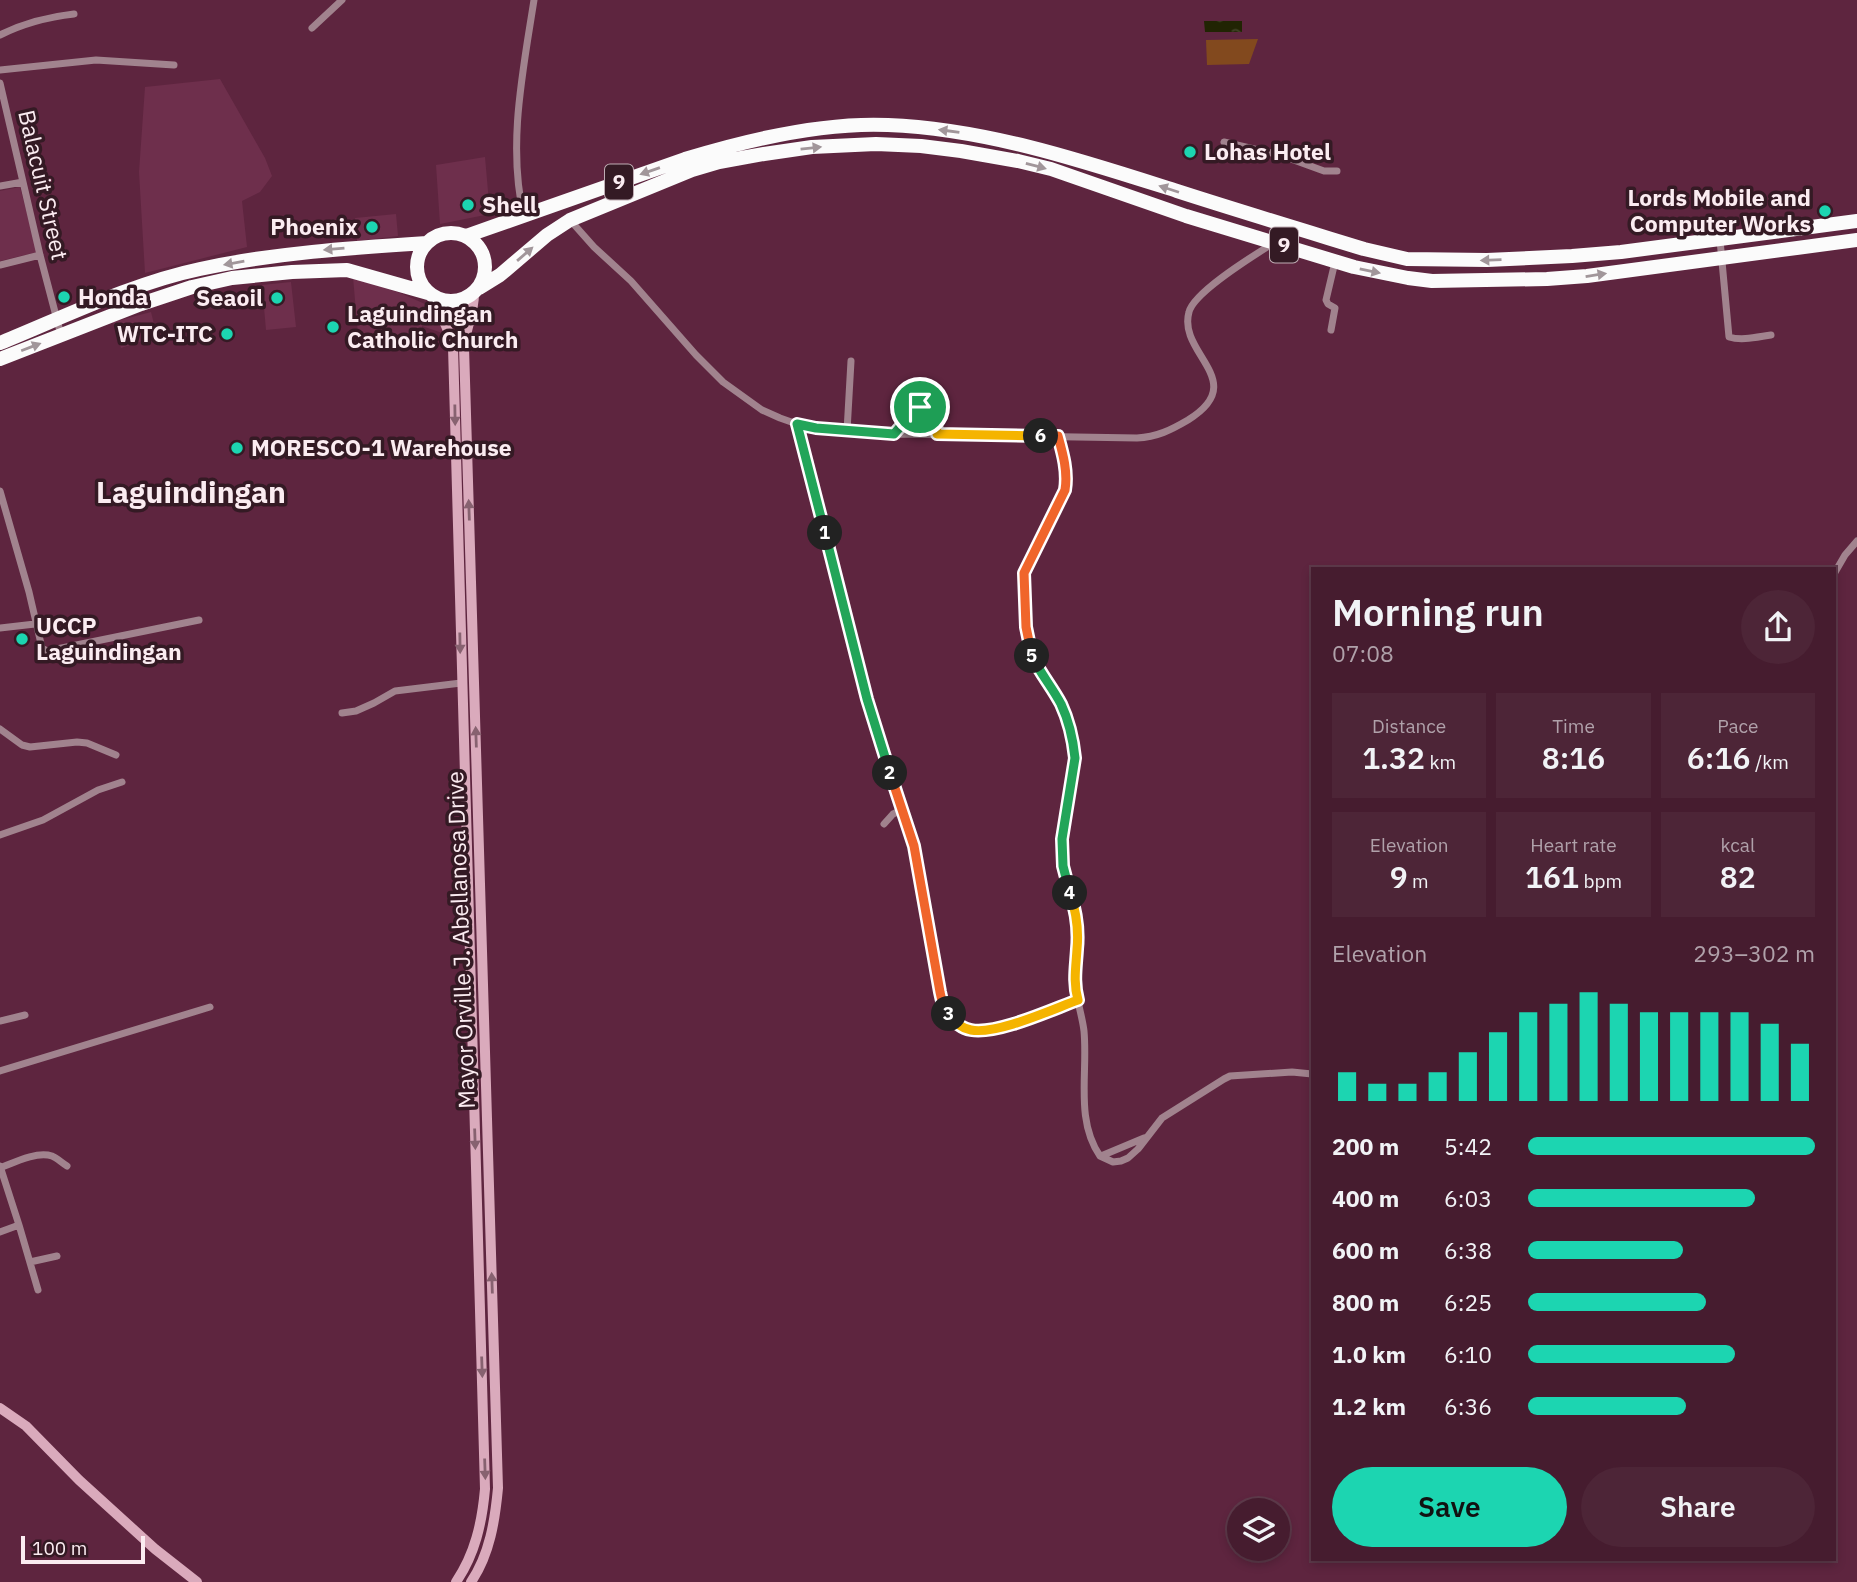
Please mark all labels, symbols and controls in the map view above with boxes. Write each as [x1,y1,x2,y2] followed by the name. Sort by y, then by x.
[12,107,76,263] street label: Balacuit Street
[938,126,960,137] one-way arrow
[1204,136,1331,166] place label: Lohas Hotel
[800,142,822,153] one-way arrow
[1182,144,1198,160] marker: Lohas Hotel
[1026,161,1048,172] one-way arrow
[605,164,633,200] road number: 9
[639,166,660,177] one-way arrow
[1627,182,1811,238] place label: Lords Mobile and Computer Works
[1158,183,1179,193] one-way arrow
[482,189,537,219] place label: Shell
[460,197,476,213] marker: Shell
[1817,203,1833,219] marker: Lords Mobile and Computer Works
[270,211,358,241] place label: Phoenix
[364,219,380,235] marker: Phoenix
[1270,228,1298,262] road number: 9
[323,244,345,255] one-way arrow
[516,247,533,262] one-way arrow
[1479,254,1501,265] one-way arrow
[223,258,245,269] one-way arrow
[1359,265,1381,276] one-way arrow
[1585,269,1607,280] one-way arrow
[78,281,148,311] place label: Honda
[196,282,263,312] place label: Seaoil
[56,289,72,305] marker: Honda
[269,290,285,306] marker: Seaoil
[347,298,518,354] place label: Laguindingan Catholic Church
[117,318,213,348] place label: WTC-ITC
[325,319,341,335] marker: Laguindingan Catholic Church
[219,326,235,342] marker: WTC-ITC
[20,341,41,352] one-way arrow
[890,377,950,437] pin
[901,388,939,426] icon: arrive
[449,404,460,426] one-way arrow
[1024,418,1058,453] pin: 6
[1035,423,1046,447] text: 6
[251,432,512,462] place label: MORESCO-1 Warehouse
[229,440,245,456] marker: MORESCO-1 Warehouse
[96,472,286,511] district label: Laguindingan
[464,499,475,521] one-way arrow
[808,516,842,550] pin: 1
[819,520,830,544] text: 1
[1332,587,1544,636] text: Morning run
[1741,590,1815,664] button: share
[36,610,182,666] place label: UCCP Laguindingan
[14,631,30,647] marker: UCCP Laguindingan
[455,632,466,654] one-way arrow
[1014,638,1050,674] pin: 5
[1332,638,1394,668] text: 07:08
[1026,643,1037,667] text: 5
[1372,714,1446,738] text: Distance
[1552,714,1595,738] text: Time
[1717,714,1759,738] text: Pace
[470,726,481,748] one-way arrow
[1362,738,1425,777] text: 1.32
[1542,738,1605,777] text: 8:16
[1687,738,1750,777] text: 6:16
[1425,750,1456,774] text: km
[1750,750,1789,774] text: /km
[872,756,908,790] pin: 2
[884,760,895,784] text: 2
[439,771,481,1109] street label: Mayor Orville J. Abellanosa Drive
[1370,833,1449,857] text: Elevation
[1530,833,1617,857] text: Heart rate
[1721,833,1755,857] text: kcal
[1390,857,1408,896] text: 9
[1525,857,1579,896] text: 161
[1720,857,1756,896] text: 82
[1408,869,1429,893] text: m
[1579,869,1622,893] text: bpm
[1052,876,1088,910] pin: 4
[1064,880,1075,904] text: 4
[1332,938,1427,968] text: Elevation
[1693,938,1815,968] text: 293–302 m
[932,996,967,1032] pin: 3
[943,1001,954,1025] text: 3
[469,1129,481,1151] one-way arrow
[1332,1131,1399,1161] text: 200 m
[1444,1131,1492,1161] text: 5:42
[1332,1183,1399,1213] text: 400 m
[1444,1183,1492,1213] text: 6:03
[1332,1235,1399,1265] text: 600 m
[1444,1235,1492,1265] text: 6:38
[486,1272,497,1294] one-way arrow
[1332,1287,1399,1317] text: 800 m
[1444,1287,1492,1317] text: 6:25
[1332,1339,1406,1369] text: 1.0 km
[1444,1339,1492,1369] text: 6:10
[476,1356,487,1378] one-way arrow
[1332,1391,1406,1421] text: 1.2 km
[1444,1391,1492,1421] text: 6:36
[479,1458,490,1480] one-way arrow
[1332,1467,1567,1547] button: Save
[1581,1467,1815,1547] button: Share
[1227,1498,1290,1561] map controls
[1227,1498,1290,1561] button: layers
[21,1533,145,1565] scale bar
[32,1536,87,1560] text: 100 m

